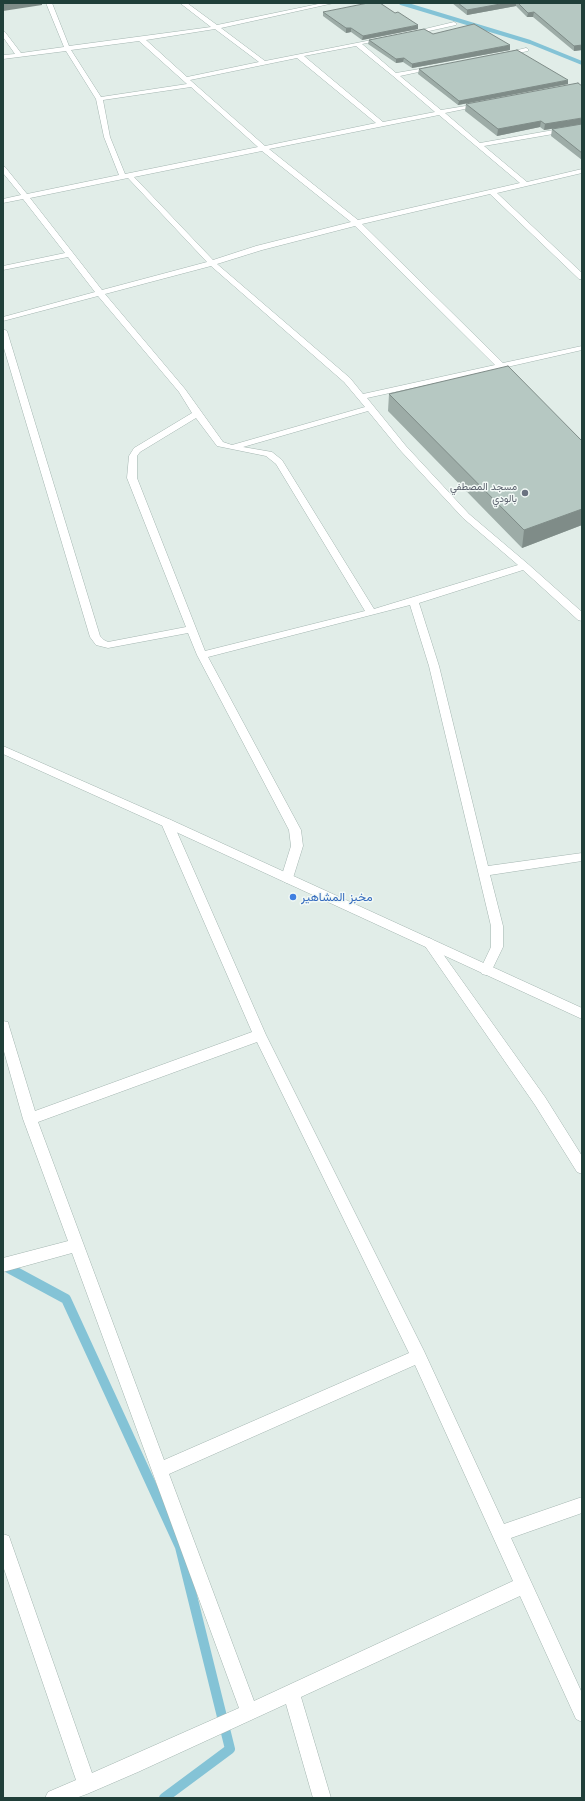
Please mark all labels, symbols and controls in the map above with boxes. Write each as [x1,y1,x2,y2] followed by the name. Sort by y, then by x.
[450,481,517,504] place label: مسجد المصطفي بالودي
[520,488,530,498] marker: مسجد المصطفي بالودي
[301,890,373,904] place label: مخبز المشاهير
[288,892,298,902] marker: مخبز المشاهير

